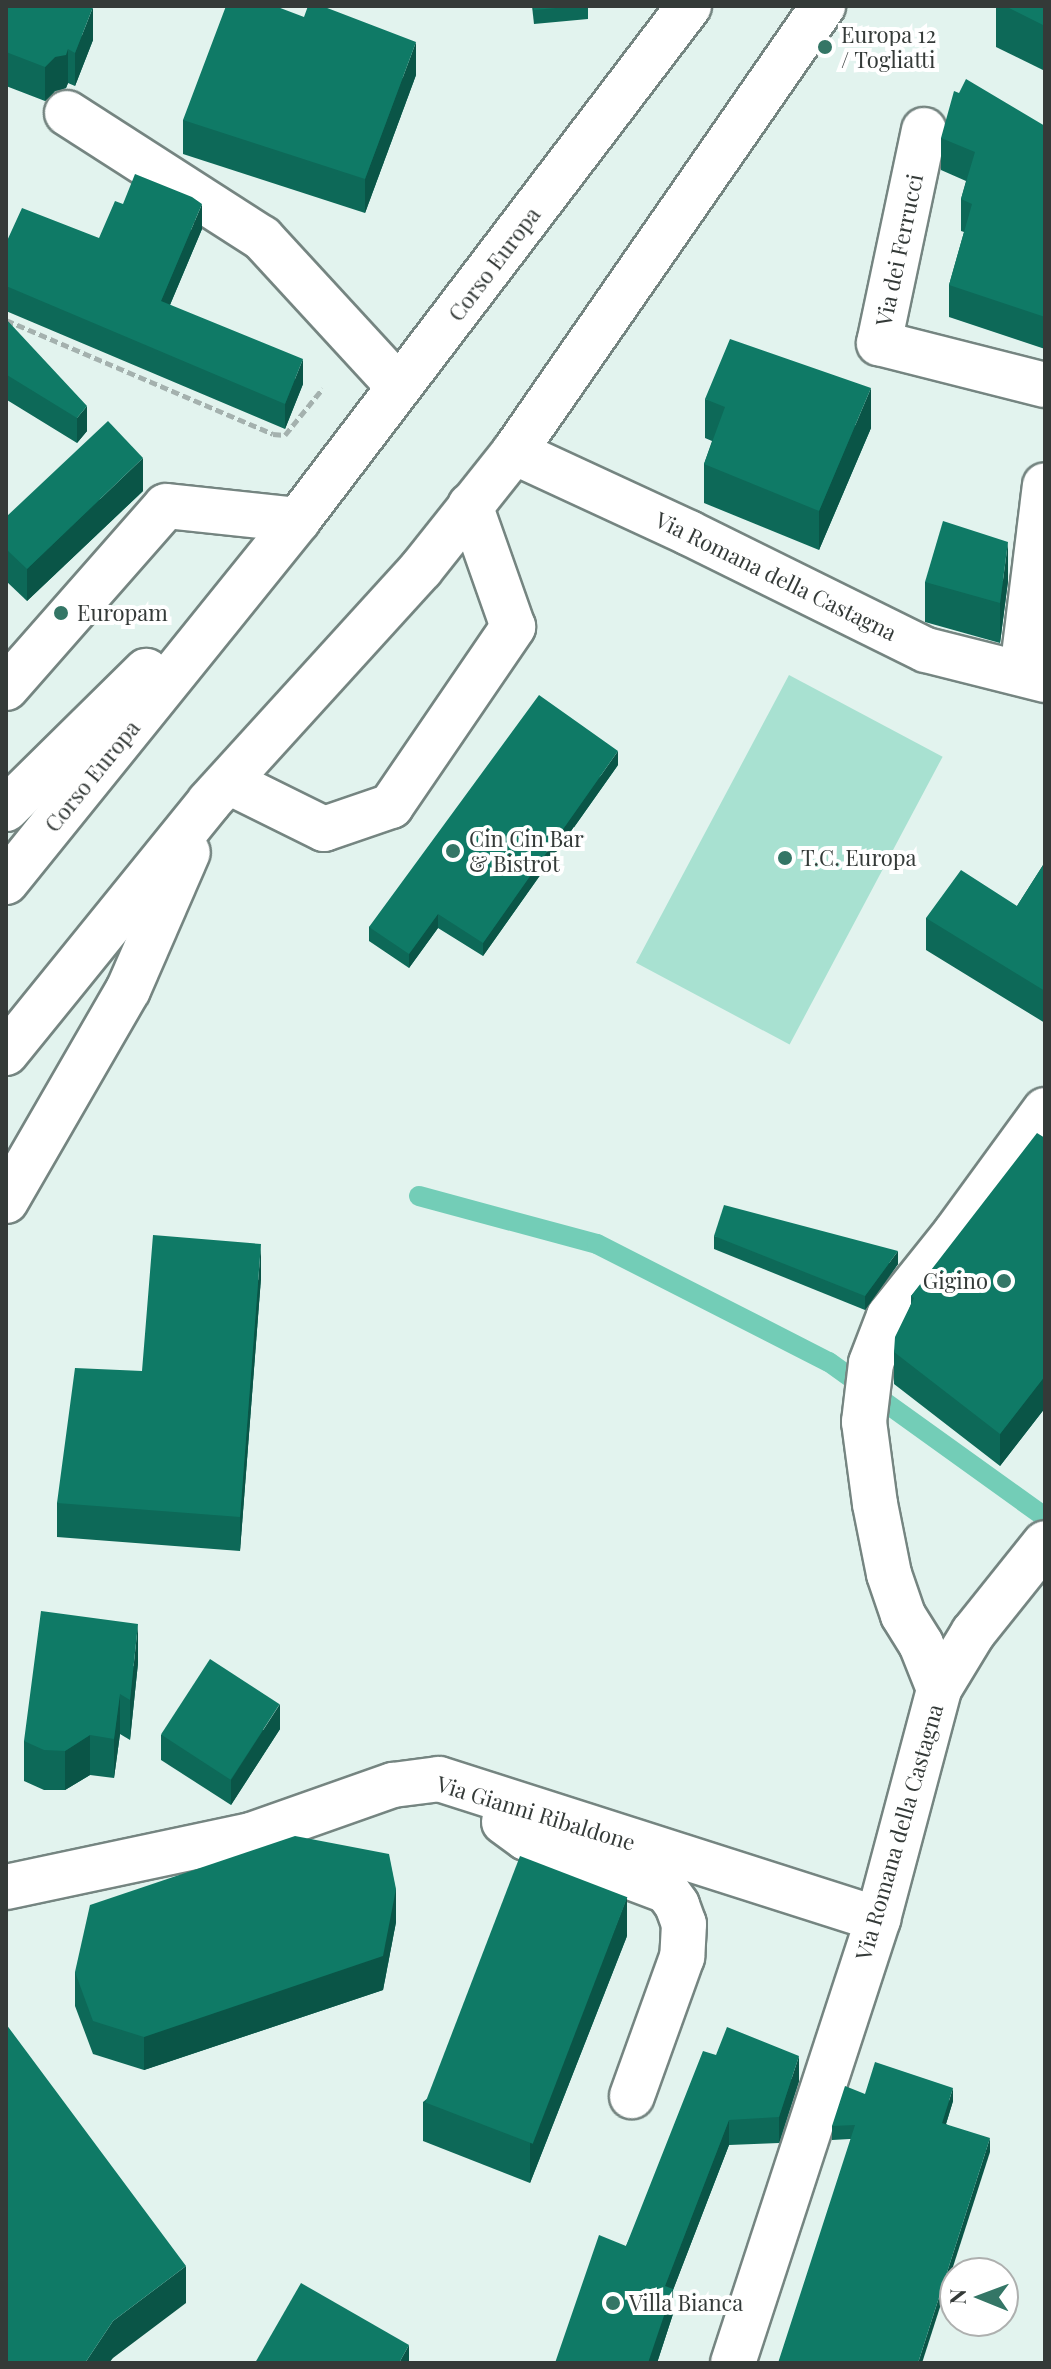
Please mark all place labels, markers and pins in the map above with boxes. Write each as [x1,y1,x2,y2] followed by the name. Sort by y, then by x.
[841,21,936,72] place label: Europa 12 / Togliatti
[816,38,834,56] marker: Europa 12 / Togliatti
[77,600,168,626] place label: Europam
[52,604,70,622] marker: Europam
[469,825,584,876] place label: Cin Cin Bar & Bistrot
[444,842,462,860] marker: Cin Cin Bar & Bistrot
[801,845,917,871] place label: T.C. Europa
[776,849,794,867] marker: T.C. Europa
[923,1268,988,1294] place label: Gigino
[995,1272,1013,1290] marker: Gigino
[629,2290,743,2316] place label: Villa Bianca
[604,2294,622,2312] marker: Villa Bianca

